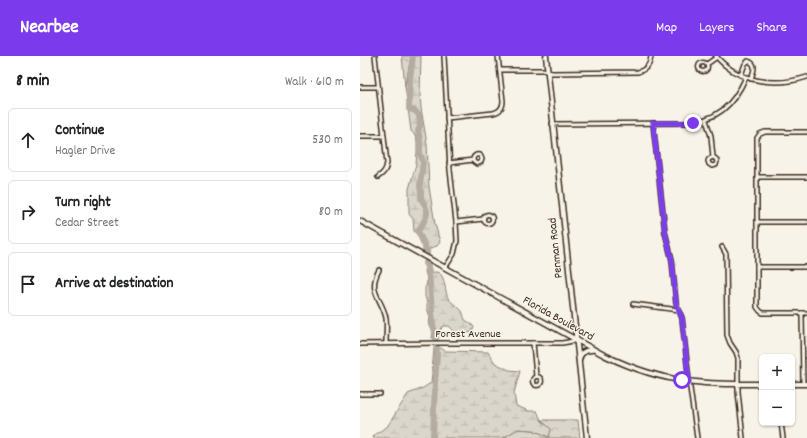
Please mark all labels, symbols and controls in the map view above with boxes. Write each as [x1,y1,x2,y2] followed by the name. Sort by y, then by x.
[20,15,79,42] text: Nearbee
[656,18,677,38] text: Map
[699,18,734,38] text: Layers
[756,18,787,38] text: Share
[16,70,49,94] text: 8 min
[285,73,344,92] text: Walk · 610 m
[684,114,702,132] route end
[55,120,104,142] text: Continue
[17,129,39,151] icon: ahead
[312,131,343,150] text: 530 m
[55,142,115,161] text: Hagler Drive
[55,192,111,214] text: Turn right
[17,201,39,223] icon: right
[319,203,343,222] text: 80 m
[55,214,119,233] text: Cedar Street
[544,217,568,279] street label: Penman Road
[17,273,39,295] icon: arrive
[55,273,173,295] text: Arrive at destination
[519,292,597,346] street label: Florida Boulevard
[435,326,501,343] street label: Forest Avenue
[759,354,795,426] map controls
[759,354,795,390] button: +
[673,371,691,389] route start
[759,390,795,426] button: −

